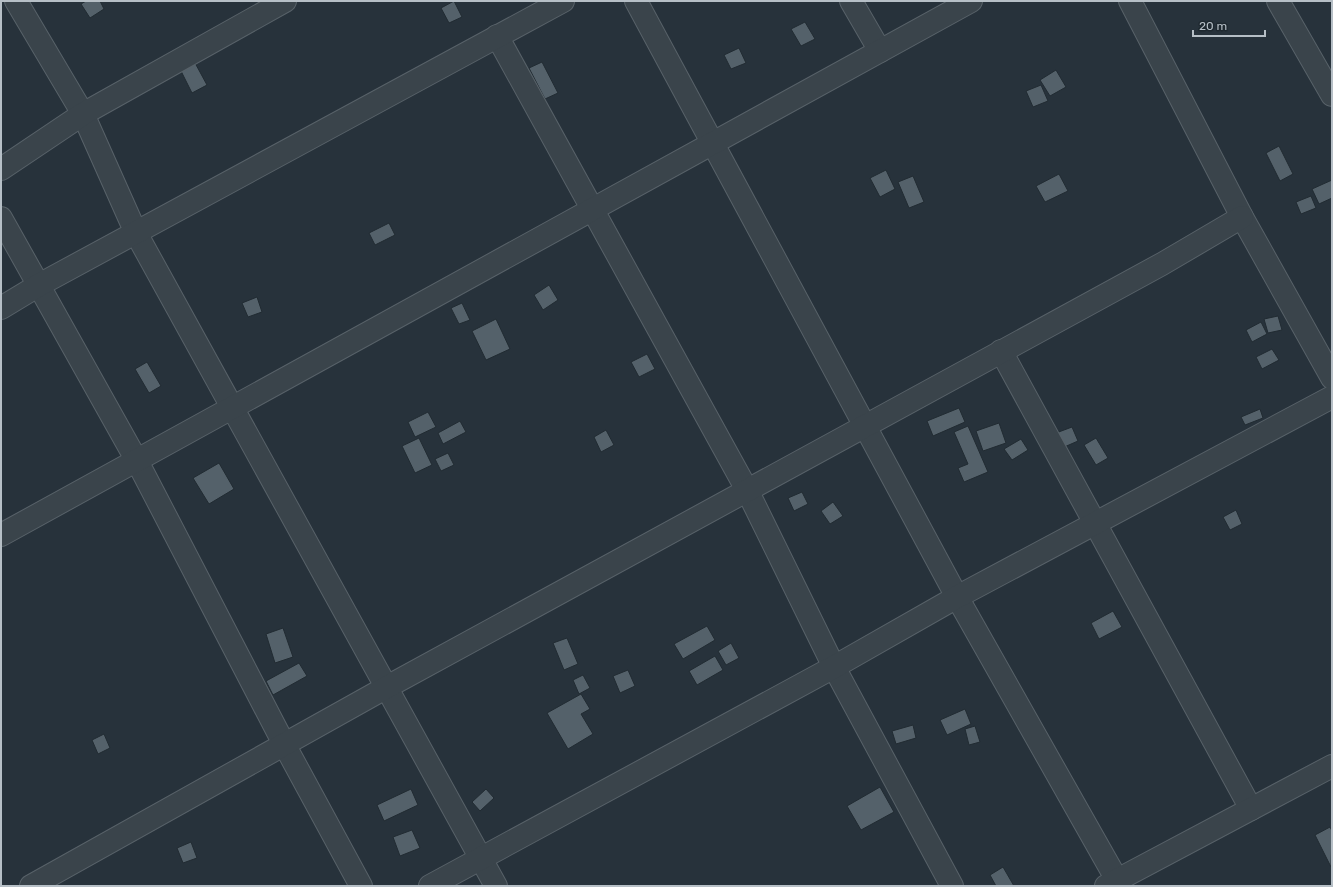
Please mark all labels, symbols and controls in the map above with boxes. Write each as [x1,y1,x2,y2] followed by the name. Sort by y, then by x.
[1193,12,1265,38] scale bar
[1199,19,1227,33] text: 20 m

